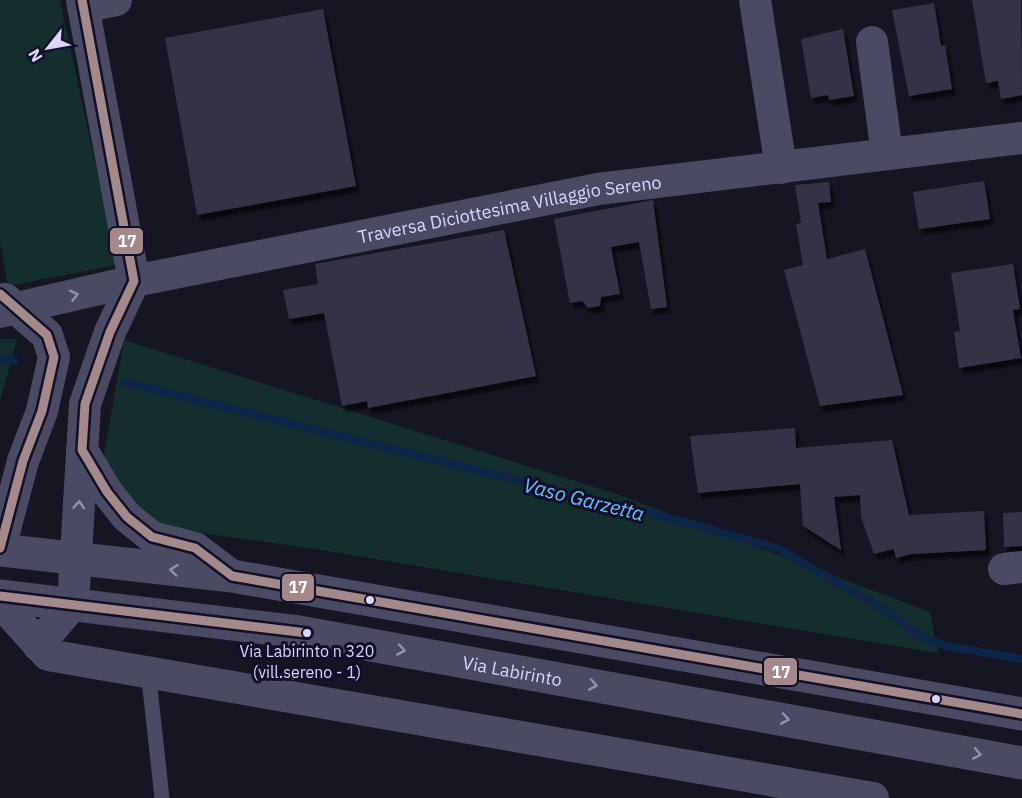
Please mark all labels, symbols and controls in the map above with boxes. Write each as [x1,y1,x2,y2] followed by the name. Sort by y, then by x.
[18,18,78,78] north arrow
[24,46,47,66] text: N
[356,170,663,248] street label: Traversa Diciottesima Villaggio Sereno
[109,227,144,255] line badge: 17
[117,231,137,251] text: 17
[68,289,78,302] one-way arrow
[521,471,647,527] water label: Vaso Garzetta
[72,500,85,509] one-way arrow
[169,564,178,577] one-way arrow
[281,573,315,602] line badge: 17
[288,577,308,597] text: 17
[364,594,376,606] unlabelled marker
[301,627,313,639] marker: Via Labirinto n 320 (vill.sereno - 1)
[240,641,374,682] place label: Via Labirinto n 320 (vill.sereno - 1)
[396,643,406,656] one-way arrow
[461,650,564,691] street label: Via Labirinto
[763,657,798,686] line badge: 17
[771,662,791,682] text: 17
[588,678,598,690] one-way arrow
[930,693,942,705] unlabelled marker
[780,712,790,725] one-way arrow
[972,747,982,760] one-way arrow

